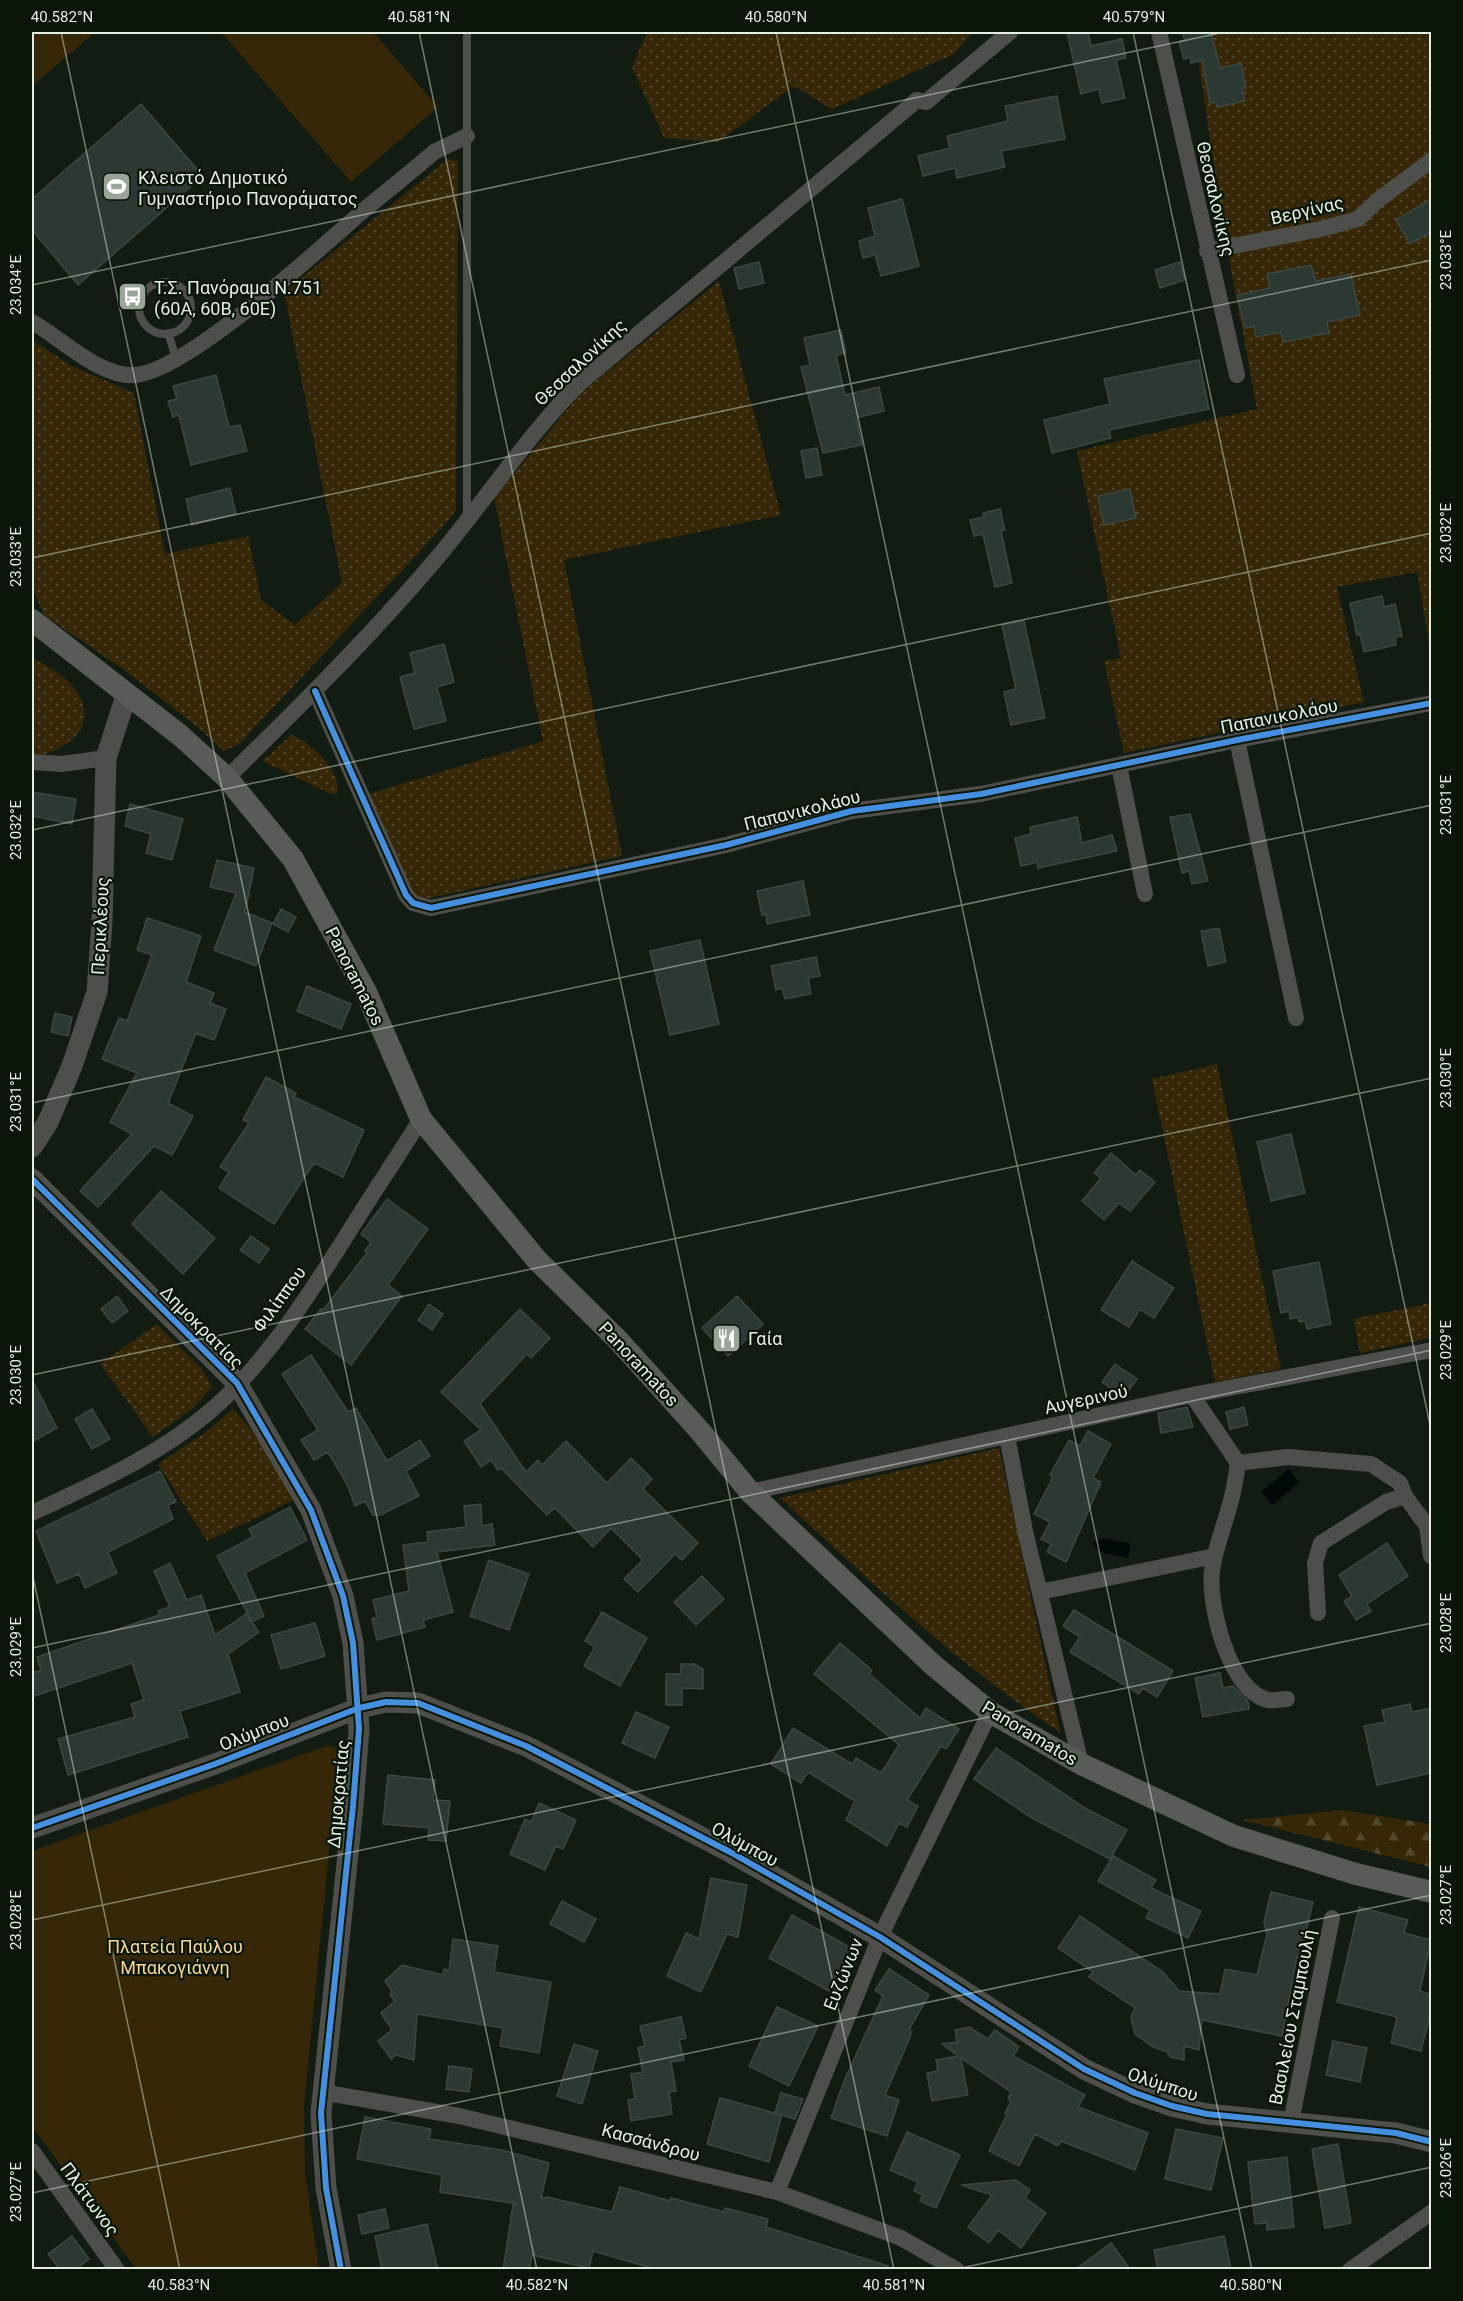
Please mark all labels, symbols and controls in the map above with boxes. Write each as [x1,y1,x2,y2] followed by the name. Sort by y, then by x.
[31,8,93,26] text: 40.582°N
[388,8,450,26] text: 40.581°N
[745,8,807,26] text: 40.580°N
[1103,8,1165,26] text: 40.579°N
[1193,140,1239,258] street label: Θεσσαλονίκης
[138,167,358,209] place label: Κλειστό Δημοτικό Γυμναστήριο Πανοράματος
[101,171,133,203] sports icon: Κλειστό Δημοτικό Γυμναστήριο Πανοράματος
[1268,191,1346,229] street label: Βεργίνας
[1437,229,1455,290] text: 23.033°E
[7,254,25,315] text: 23.034°E
[154,277,322,320] place label: Τ.Σ. Πανόραμα Ν.751 (60A, 60B, 60E)
[117,281,149,313] bus stop icon: Τ.Σ. Πανόραμα Ν.751 (60A, 60B, 60E)
[530,314,630,410] street label: Θεσσαλονίκης
[1437,502,1455,563] text: 23.032°E
[7,526,25,587] text: 23.033°E
[1219,694,1339,738] street label: Παπανικολάου
[1437,774,1455,835] text: 23.031°E
[742,785,862,835] street label: Παπανικολάου
[7,799,25,860] text: 23.032°E
[87,876,113,976] street label: Περικλέους
[321,923,389,1029] street label: Panoramatos
[1437,1047,1455,1108] text: 23.030°E
[7,1071,25,1132] text: 23.031°E
[248,1262,310,1336] street label: Φιλίππου
[156,1281,248,1373] street label: Δημοκρατίας
[595,1317,683,1411] street label: Panoramatos
[1437,1319,1455,1380] text: 23.029°E
[711,1322,743,1354] restaurant icon: Γαία
[748,1328,783,1349] place label: Γαία
[7,1344,25,1405] text: 23.030°E
[1042,1380,1130,1418] street label: Αυγερινού
[1437,1592,1455,1653] text: 23.028°E
[7,1616,25,1677] text: 23.029°E
[978,1696,1082,1770] street label: Panoramatos
[216,1709,292,1755] street label: Ολύμπου
[323,1739,353,1849] street label: Δημοκρατίας
[708,1817,782,1871] street label: Ολύμπου
[1437,1864,1455,1925] text: 23.027°E
[7,1889,25,1950] text: 23.028°E
[1265,1927,1319,2107] street label: Βασιλείου Σταμπουλή
[819,1934,867,2013] street label: Ευζώνων
[107,1936,243,1978] park label: Πλατεία Παύλου Μπακογιάννη
[1125,2063,1201,2105] street label: Ολύμπου
[600,2119,702,2165] street label: Κασσάνδρου
[1437,2137,1455,2198] text: 23.026°E
[56,2158,124,2240] street label: Πλάτωνος
[7,2161,25,2222] text: 23.027°E
[148,2276,210,2294] text: 40.583°N
[506,2276,568,2294] text: 40.582°N
[863,2276,925,2294] text: 40.581°N
[1220,2276,1282,2294] text: 40.580°N

